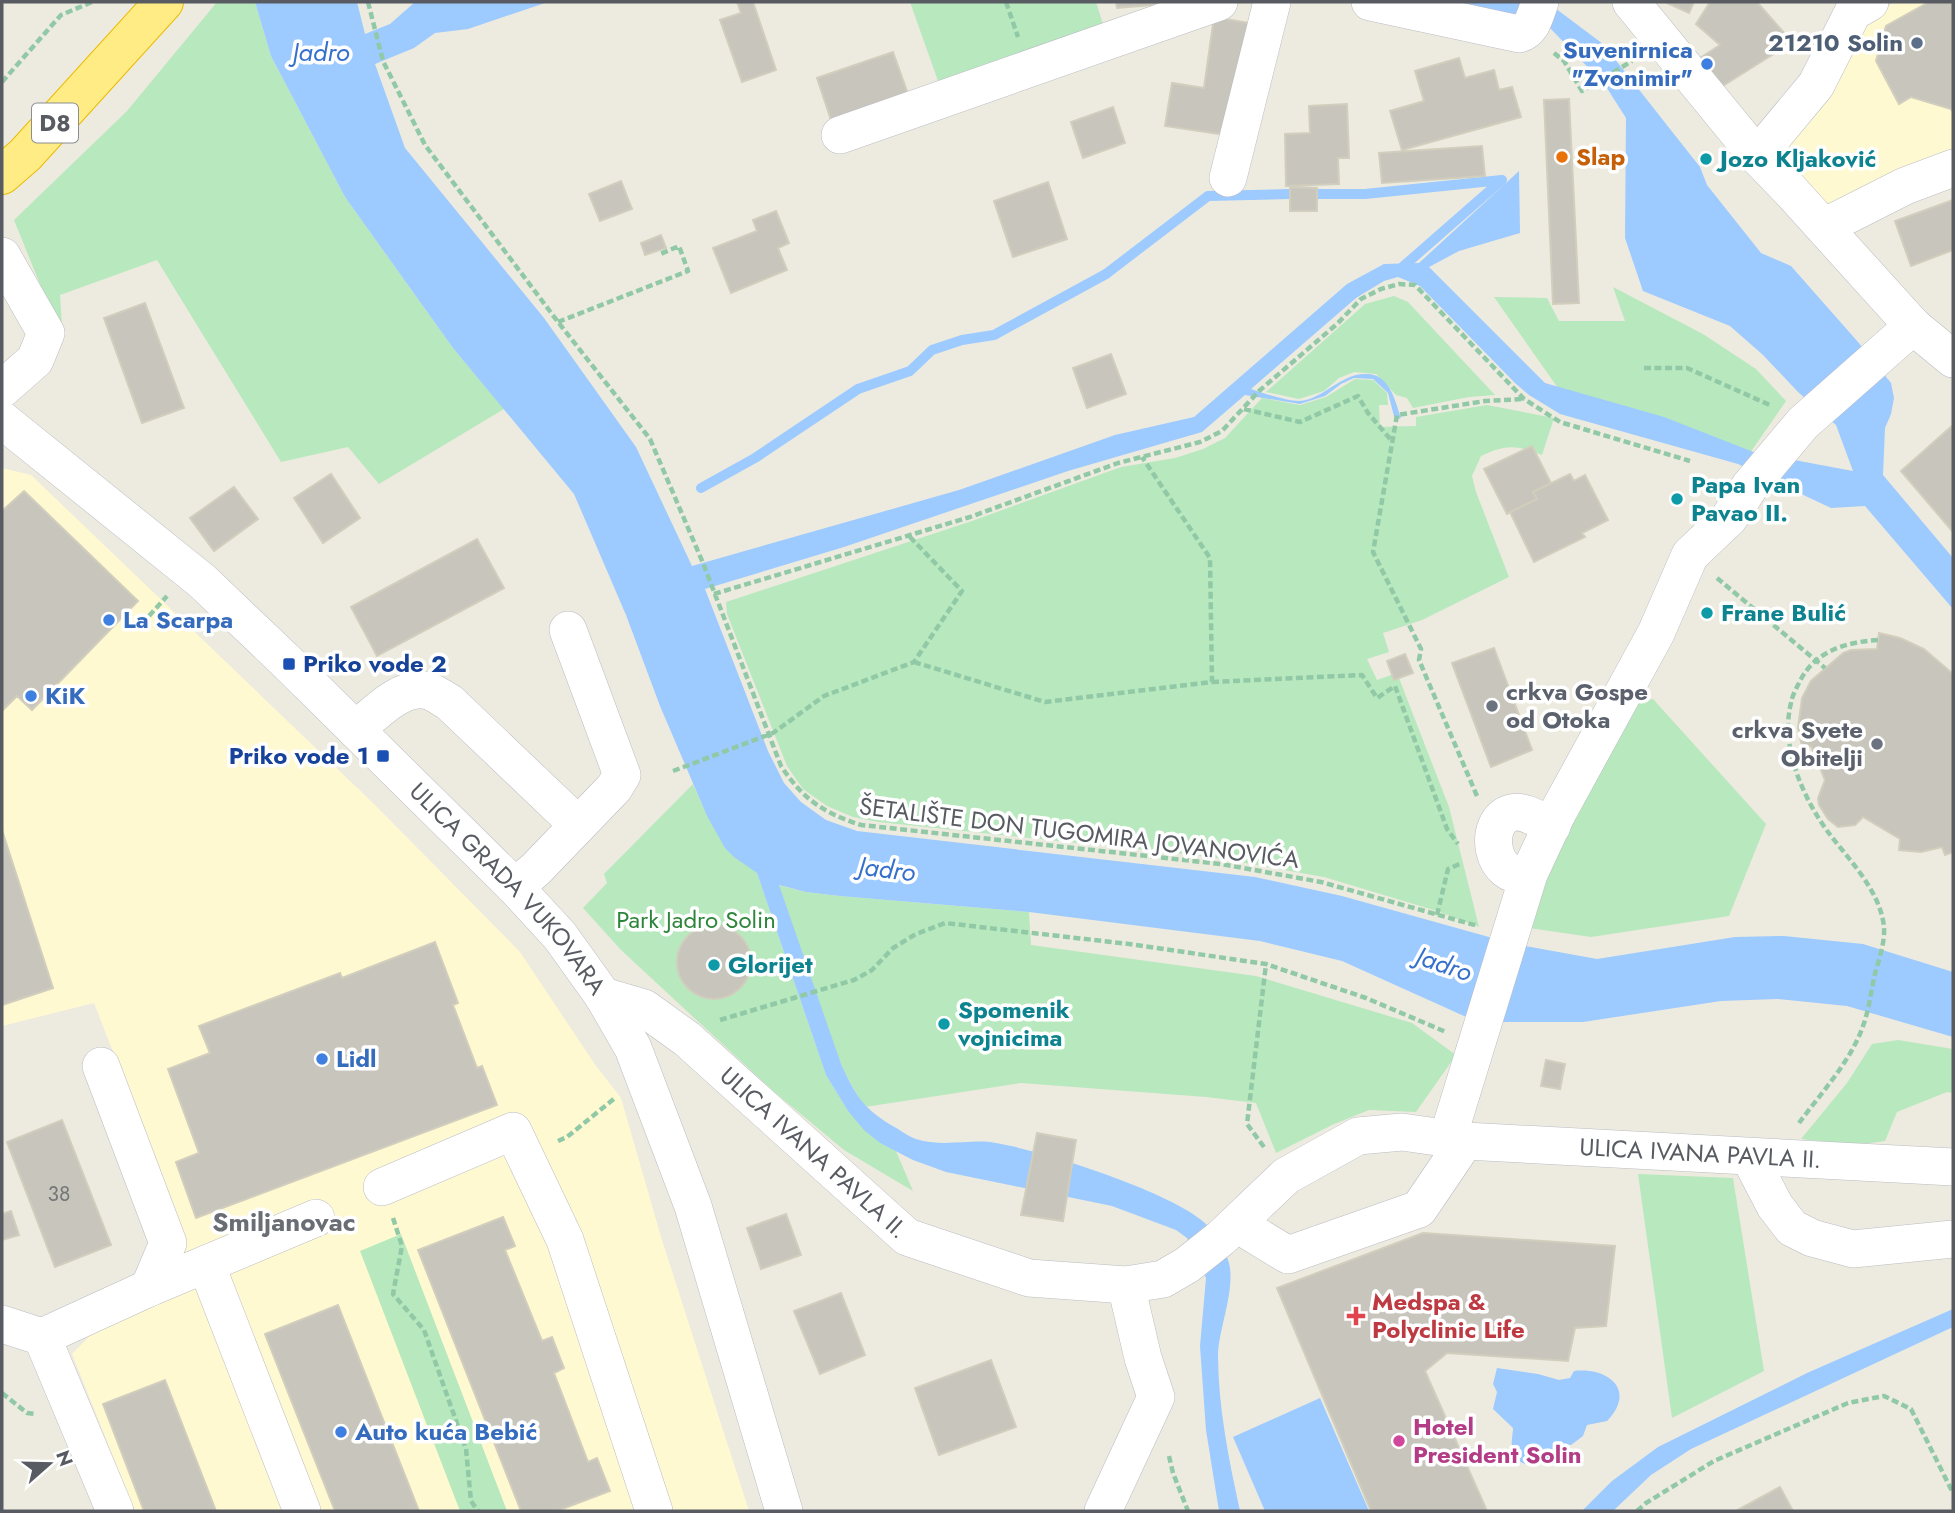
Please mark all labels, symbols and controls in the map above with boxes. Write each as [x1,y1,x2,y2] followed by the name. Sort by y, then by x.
[1768,25,1903,60] place label: 21210 Solin
[1563,32,1693,95] place label: Suvenirnica "Zvonimir"
[288,33,350,71] water label: Jadro
[1909,35,1925,51] marker: 21210 Solin
[1699,56,1715,72] marker: Suvenirnica "Zvonimir"
[32,104,78,142] road number: D8
[1576,139,1625,174] place label: Slap
[1716,141,1876,176] place label: Jozo Kljaković
[1554,149,1570,165] marker: Slap
[1698,151,1714,167] marker: Jozo Kljaković
[1691,467,1800,530] place label: Papa Ivan Pavao II.
[1669,491,1685,507] marker: Papa Ivan Pavao II.
[1721,595,1846,630] place label: Frane Bulić
[123,602,233,637] place label: La Scarpa
[1699,605,1715,621] marker: Frane Bulić
[101,612,117,628] marker: La Scarpa
[303,646,447,681] place label: Priko vode 2
[281,656,297,672] marker: Priko vode 2
[1506,674,1648,737] place label: crkva Gospe od Otoka
[45,678,85,713] place label: KiK
[23,688,39,704] marker: KiK
[1484,698,1500,714] marker: crkva Gospe od Otoka
[1732,712,1863,775] place label: crkva Svete Obitelji
[1869,736,1885,752] marker: crkva Svete Obitelji
[229,738,369,773] place label: Priko vode 1
[375,748,391,764] marker: Priko vode 1
[402,774,615,1002] street label: ULICA GRADA VUKOVARA
[857,788,1301,877] street label: ŠETALIŠTE DON TUGOMIRA JOVANOVIĆA
[851,846,918,891] water label: Jadro
[616,902,776,937] park label: Park Jadro Solin
[1406,935,1477,991] water label: Jadro
[728,947,813,982] place label: Glorijet
[706,957,722,973] marker: Glorijet
[957,992,1070,1055] place label: Spomenik vojnicima
[936,1016,952,1032] marker: Spomenik vojnicima
[336,1041,377,1076] place label: Lidl
[314,1051,330,1067] marker: Lidl
[712,1059,916,1247] street label: ULICA IVANA PAVLA II.
[1579,1129,1822,1177] street label: ULICA IVANA PAVLA II.
[48,1179,70,1209] house number: 38
[212,1203,356,1241] district label: Smiljanovac
[1372,1284,1525,1347] place label: Medspa & Polyclinic Life
[1346,1306,1366,1326] marker: Medspa & Polyclinic Life
[1413,1409,1582,1472] place label: Hotel President Solin
[354,1414,537,1449] place label: Auto kuća Bebić
[333,1424,349,1440] marker: Auto kuća Bebić
[14,1429,84,1499] north arrow
[1391,1433,1407,1449] marker: Hotel President Solin
[49,1447,80,1470] text: N

